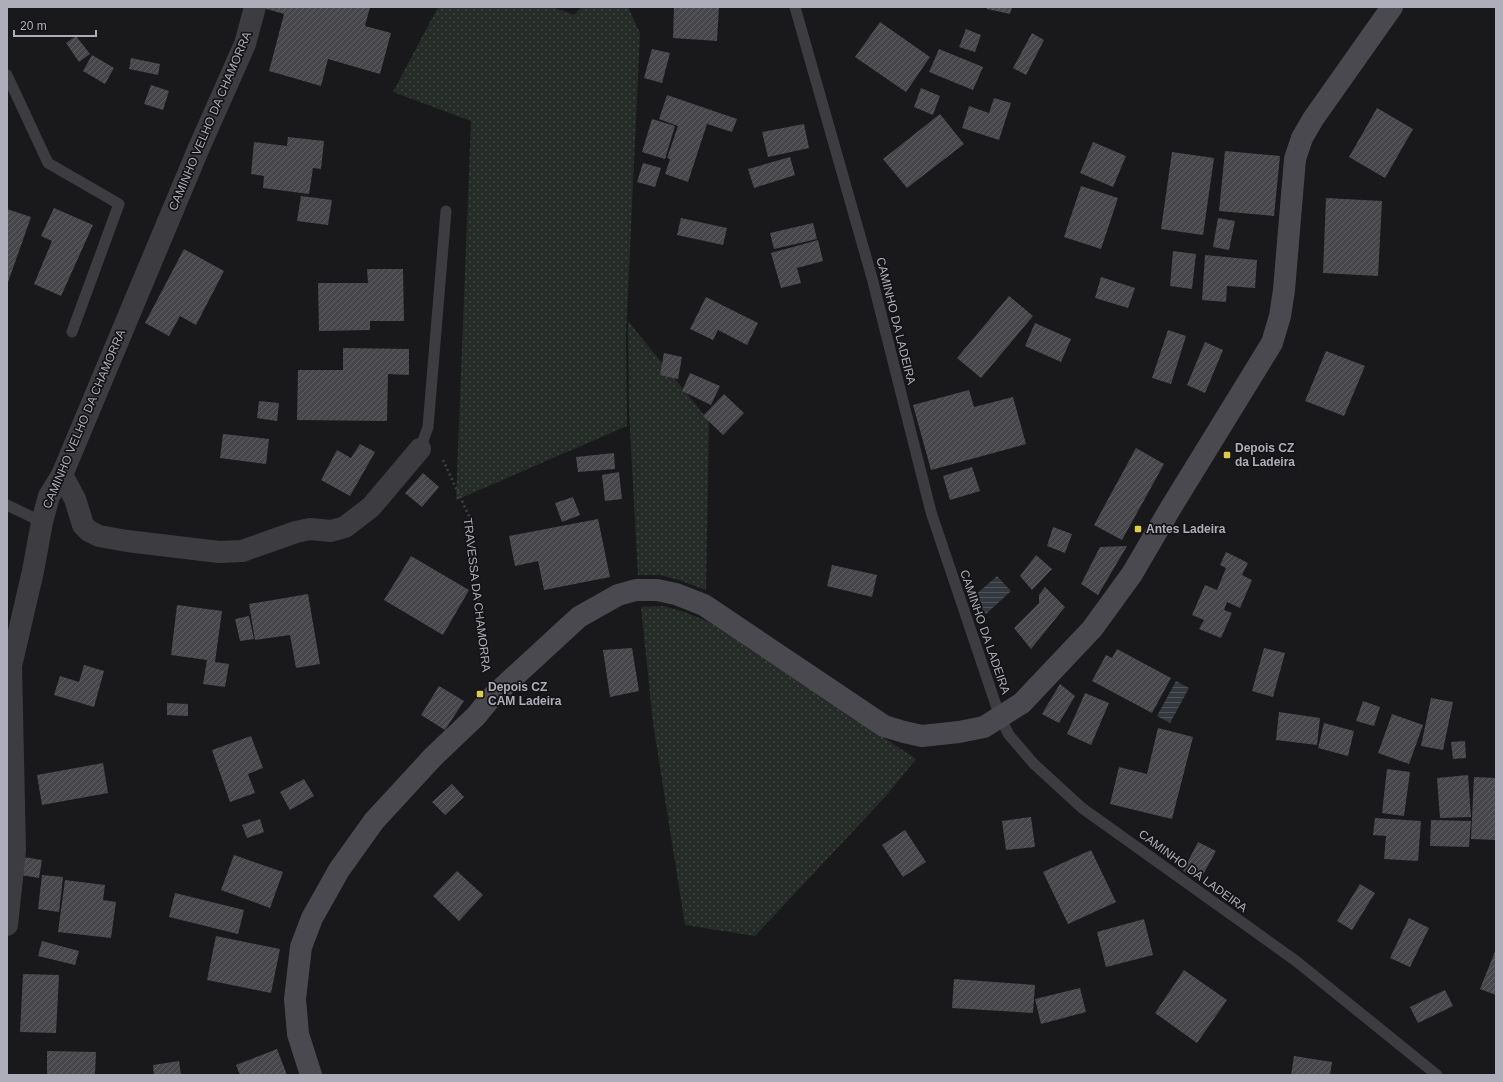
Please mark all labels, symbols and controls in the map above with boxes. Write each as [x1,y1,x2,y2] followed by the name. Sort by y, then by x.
[14,12,96,38] scale bar
[20,19,47,33] text: 20 m
[166,29,254,213] street label: CAMINHO VELHO DA CHAMORRA
[873,256,919,386] street label: CAMINHO DA LADEIRA
[40,327,128,511] street label: CAMINHO VELHO DA CHAMORRA
[1235,441,1295,469] place label: Depois CZ da Ladeira
[1222,450,1232,460] marker: Depois CZ da Ladeira
[461,517,493,673] street label: TRAVESSA DA CHAMORRA
[1146,522,1226,536] place label: Antes Ladeira
[1133,524,1143,534] marker: Antes Ladeira
[957,568,1013,696] street label: CAMINHO DA LADEIRA
[488,680,562,708] place label: Depois CZ CAM Ladeira
[475,689,485,699] marker: Depois CZ CAM Ladeira
[1136,827,1250,915] street label: CAMINHO DA LADEIRA

